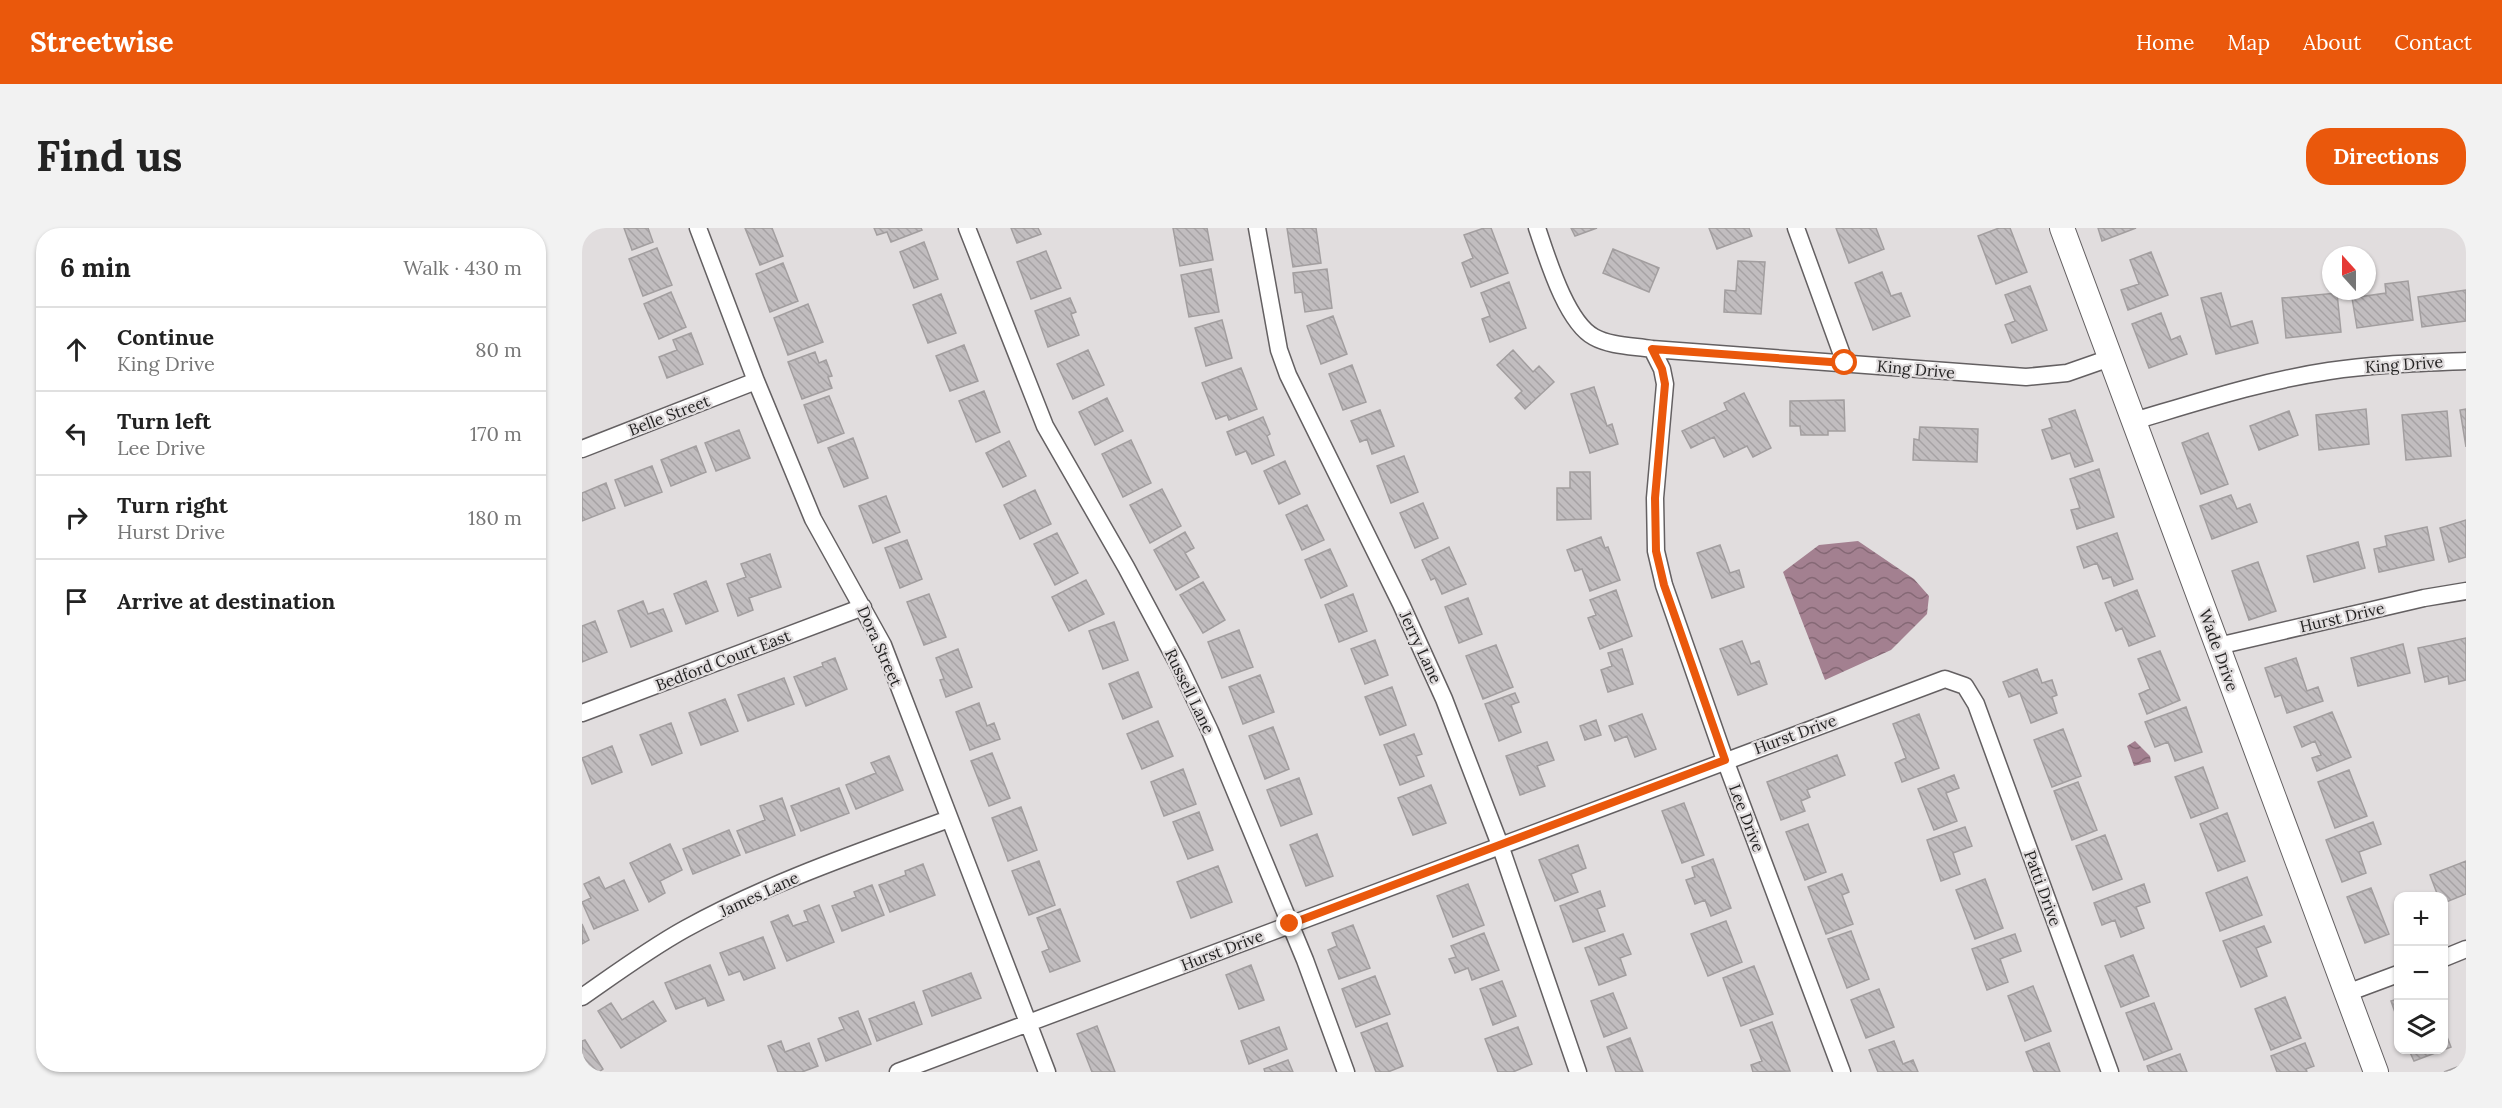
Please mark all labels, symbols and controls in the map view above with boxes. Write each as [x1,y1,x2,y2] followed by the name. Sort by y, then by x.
[30,24,174,60] text: Streetwise
[2136,29,2194,56] text: Home
[2227,29,2270,56] text: Map
[2303,29,2361,56] text: About
[2394,29,2472,56] text: Contact
[2306,128,2466,185] button: Directions
[36,129,182,183] text: Find us
[2322,246,2376,300] north arrow
[60,251,131,284] text: 6 min
[403,255,522,280] text: Walk · 430 m
[117,323,214,351] text: Continue
[60,333,93,366] icon: ahead
[475,337,522,362] text: 80 m
[1831,349,1857,375] route start
[117,351,215,376] text: King Drive
[2364,351,2444,377] street label: King Drive
[1876,356,1956,382] street label: King Drive
[625,390,713,440] street label: Belle Street
[117,407,211,435] text: Turn left
[60,417,93,450] icon: left
[470,421,522,446] text: 170 m
[117,435,205,460] text: Lee Drive
[117,491,228,519] text: Turn right
[60,501,93,534] icon: right
[468,505,522,530] text: 180 m
[117,519,225,544] text: Hurst Drive
[60,585,93,618] icon: arrive
[117,587,335,615] text: Arrive at destination
[2298,597,2387,636] street label: Hurst Drive
[853,603,907,690] street label: Dora Street
[2195,606,2243,694] street label: Wade Drive
[1395,607,1447,687] street label: Jerry Lane
[653,625,794,695] street label: Bedford Court East
[1161,645,1219,737] street label: Russell Lane
[1751,710,1839,758] street label: Hurst Drive
[1725,781,1769,855] street label: Lee Drive
[2020,847,2066,929] street label: Patti Drive
[715,867,802,921] street label: James Lane
[2394,892,2448,1054] map controls
[2394,892,2448,946] button: +
[1276,910,1302,936] route end
[1178,925,1266,975] street label: Hurst Drive
[2394,946,2448,1000] button: −
[2394,1000,2448,1054] button: layers

